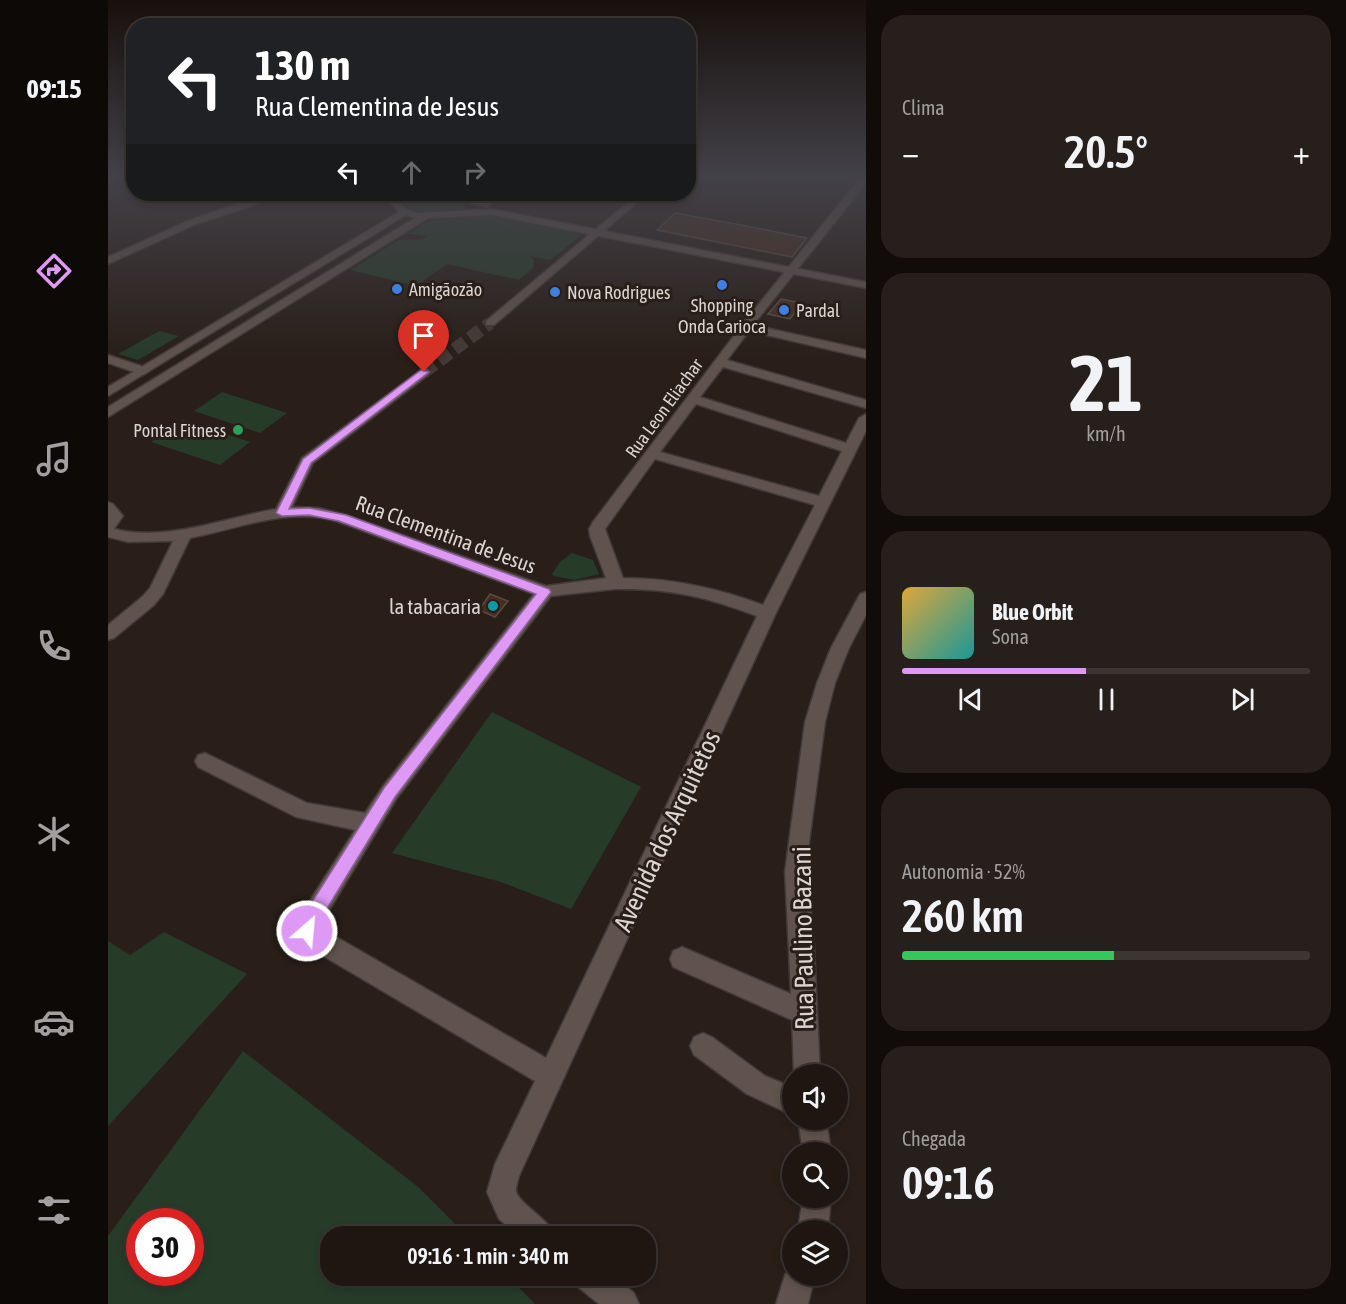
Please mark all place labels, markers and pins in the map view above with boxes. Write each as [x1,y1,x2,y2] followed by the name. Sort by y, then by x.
[715,278,729,292] marker: Shopping Onda Carioca
[409,279,482,300] place label: Amigãozão
[390,282,404,296] marker: Amigãozão
[567,282,670,303] place label: Nova Rodrigues
[548,285,562,299] marker: Nova Rodrigues
[678,295,766,337] place label: Shopping Onda Carioca
[796,300,840,321] place label: Pardal
[777,303,791,317] marker: Pardal
[398,310,449,372] pin
[133,420,226,441] place label: Pontal Fitness
[231,423,245,437] marker: Pontal Fitness
[389,594,481,618] place label: la tabacaria
[486,599,500,613] marker: la tabacaria

